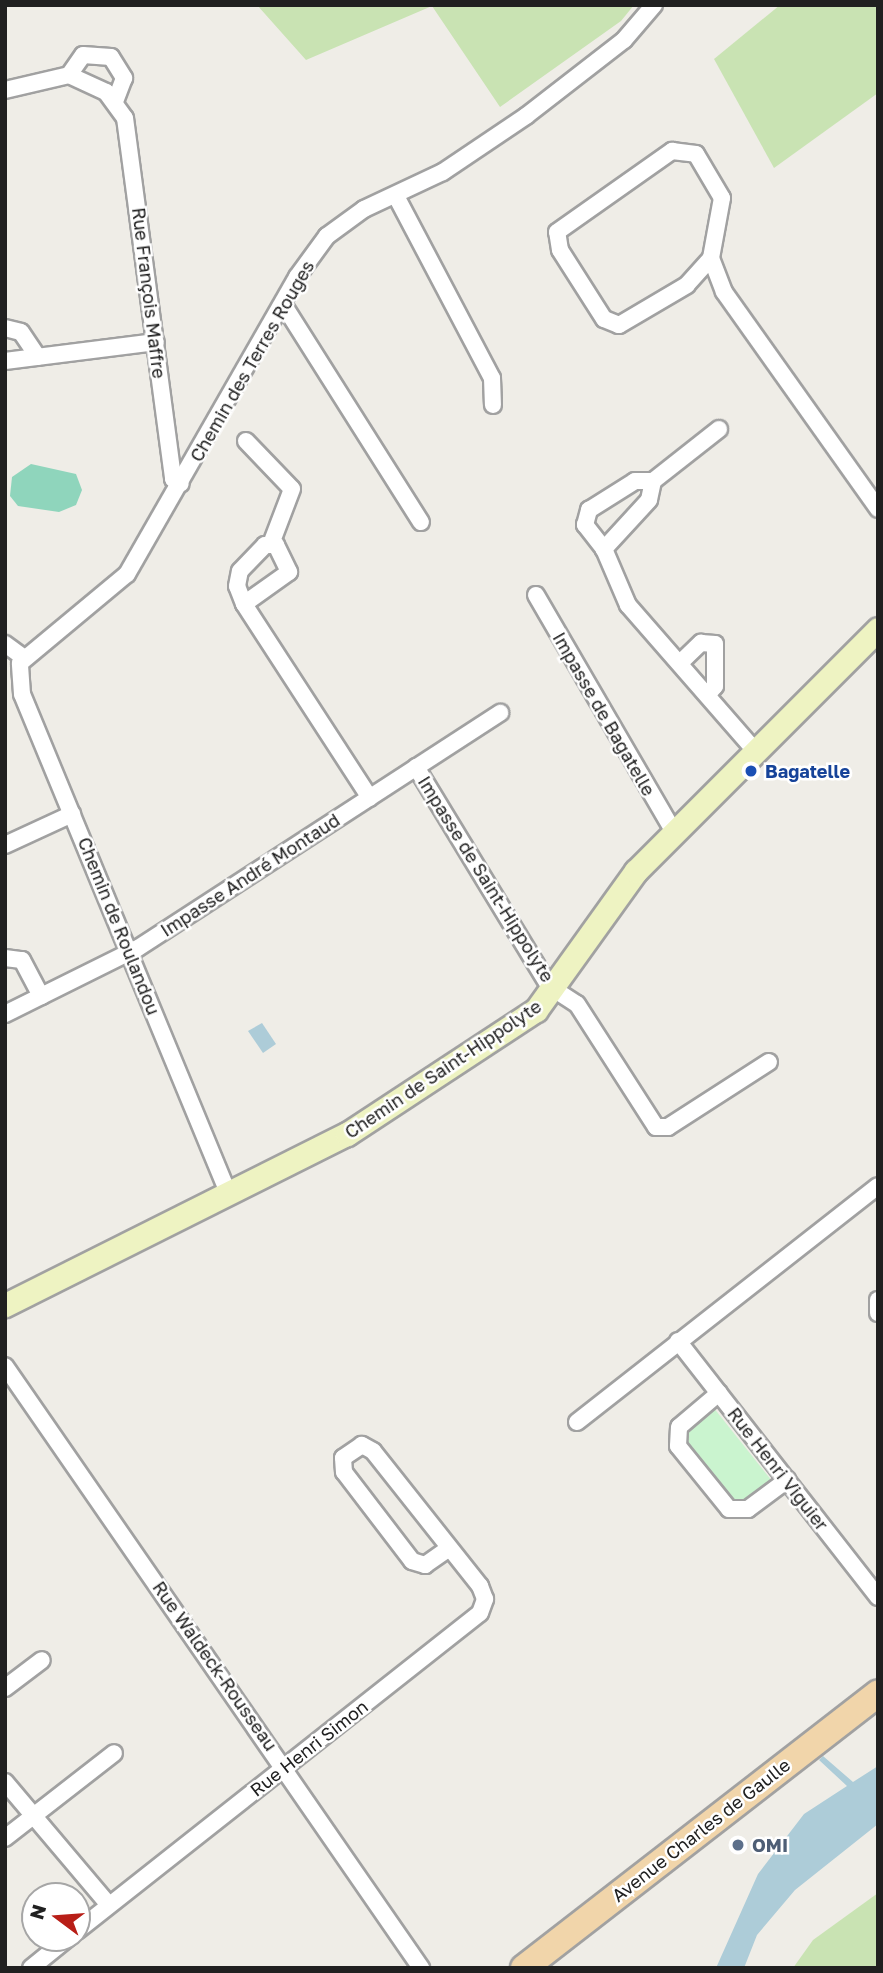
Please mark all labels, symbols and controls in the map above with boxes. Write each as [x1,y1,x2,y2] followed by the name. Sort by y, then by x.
[128,206,170,380] street label: Rue François Maffre
[185,257,319,465] street label: Chemin des Terres Rouges
[548,628,660,800] street label: Impasse de Bagatelle
[765,760,850,782] place label: Bagatelle
[743,763,759,779] marker: Bagatelle
[414,772,558,986] street label: Impasse de Saint-Hippolyte
[156,809,344,941] street label: Impasse André Montaud
[73,834,165,1018] street label: Chemin de Roulandou
[341,995,545,1143] street label: Chemin de Saint-Hippolyte
[723,1403,833,1535] street label: Rue Henri Viguier
[148,1577,282,1755] street label: Rue Waldeck-Rousseau
[246,1695,372,1801] street label: Rue Henri Simon
[608,1754,794,1906] street label: Avenue Charles de Gaulle
[752,1834,788,1856] place label: OMI
[730,1837,746,1853] marker: OMI
[21,1882,91,1952] north arrow
[24,1902,50,1922] text: N

